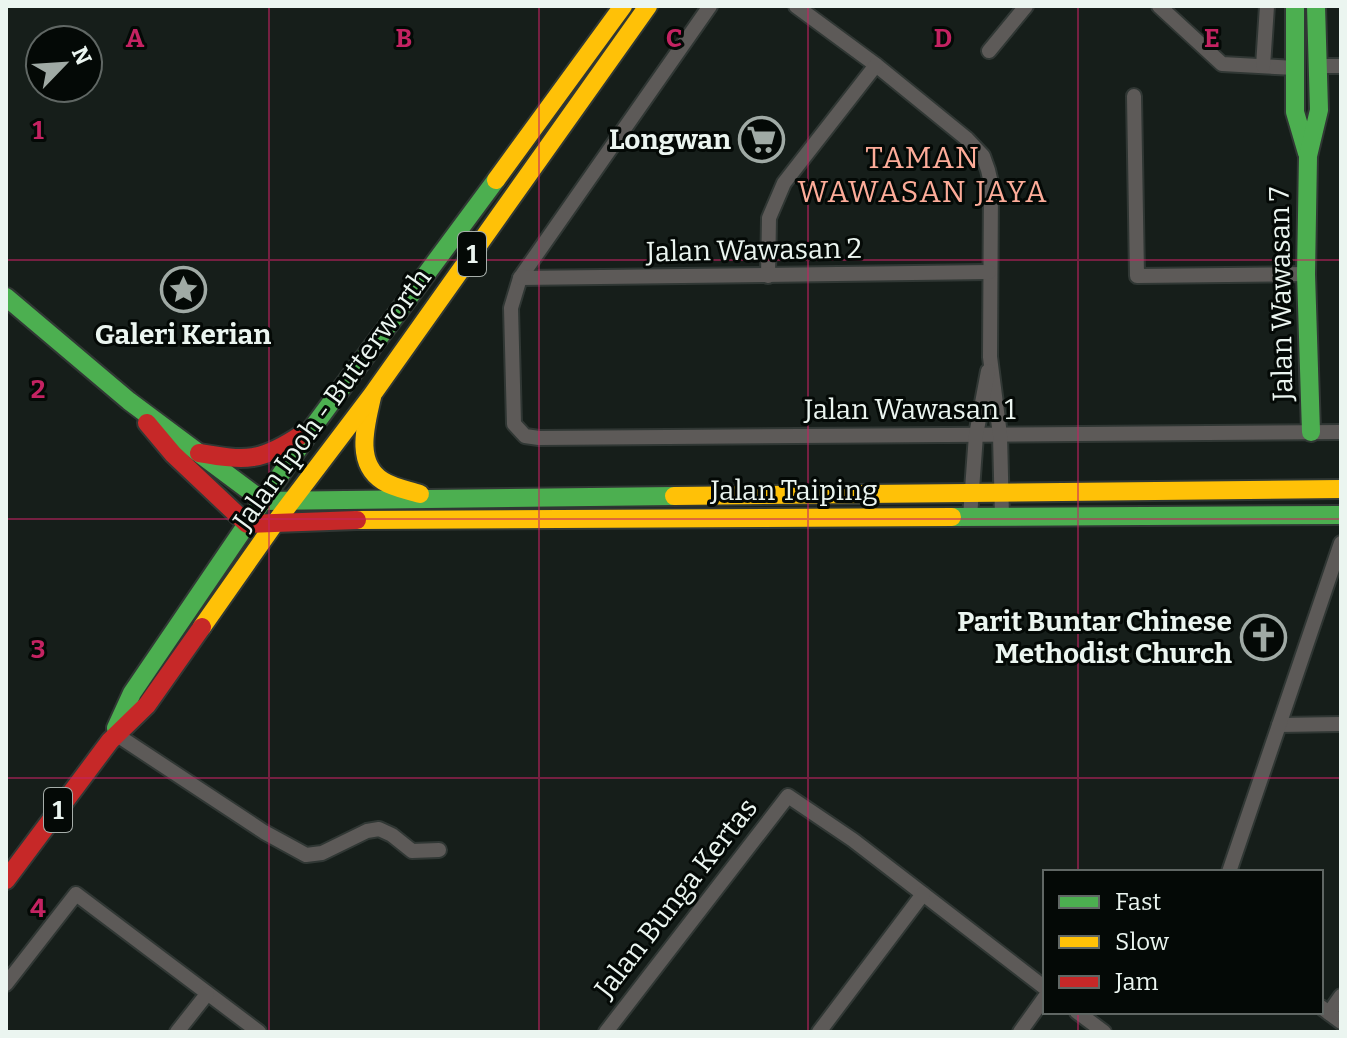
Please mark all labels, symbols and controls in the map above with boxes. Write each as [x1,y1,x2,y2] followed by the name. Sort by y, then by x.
[126,23,145,54] text: A
[396,23,412,54] text: B
[666,23,682,54] text: C
[934,23,952,54] text: D
[1204,23,1220,54] text: E
[24,24,104,104] north arrow
[66,42,98,69] text: N
[32,115,44,146] text: 1
[738,115,786,163] supermarket icon: Longwan
[609,123,731,156] place label: Longwan
[798,140,1048,210] district label: TAMAN WAWASAN JAYA
[1263,186,1299,403] street label: Jalan Wawasan 7
[458,232,486,276] road number: 1
[645,232,862,268] street label: Jalan Wawasan 2
[226,262,438,537] street label: Jalan Ipoh - Butterworth
[159,266,207,314] place icon: Galeri Kerian
[95,318,271,351] place label: Galeri Kerian
[31,374,45,405] text: 2
[803,393,1017,426] street label: Jalan Wawasan 1
[709,474,878,507] street label: Jalan Taiping
[957,605,1232,670] place label: Parit Buntar Chinese Methodist Church
[1239,613,1287,661] church icon: Parit Buntar Chinese Methodist Church
[31,634,45,665] text: 3
[44,788,72,832] road number: 1
[587,792,764,1005] street label: Jalan Bunga Kertas
[1043,870,1323,1014] legend
[1115,888,1161,916] text: Fast
[30,893,46,924] text: 4
[1115,928,1170,956] text: Slow
[1114,968,1159,996] text: Jam

